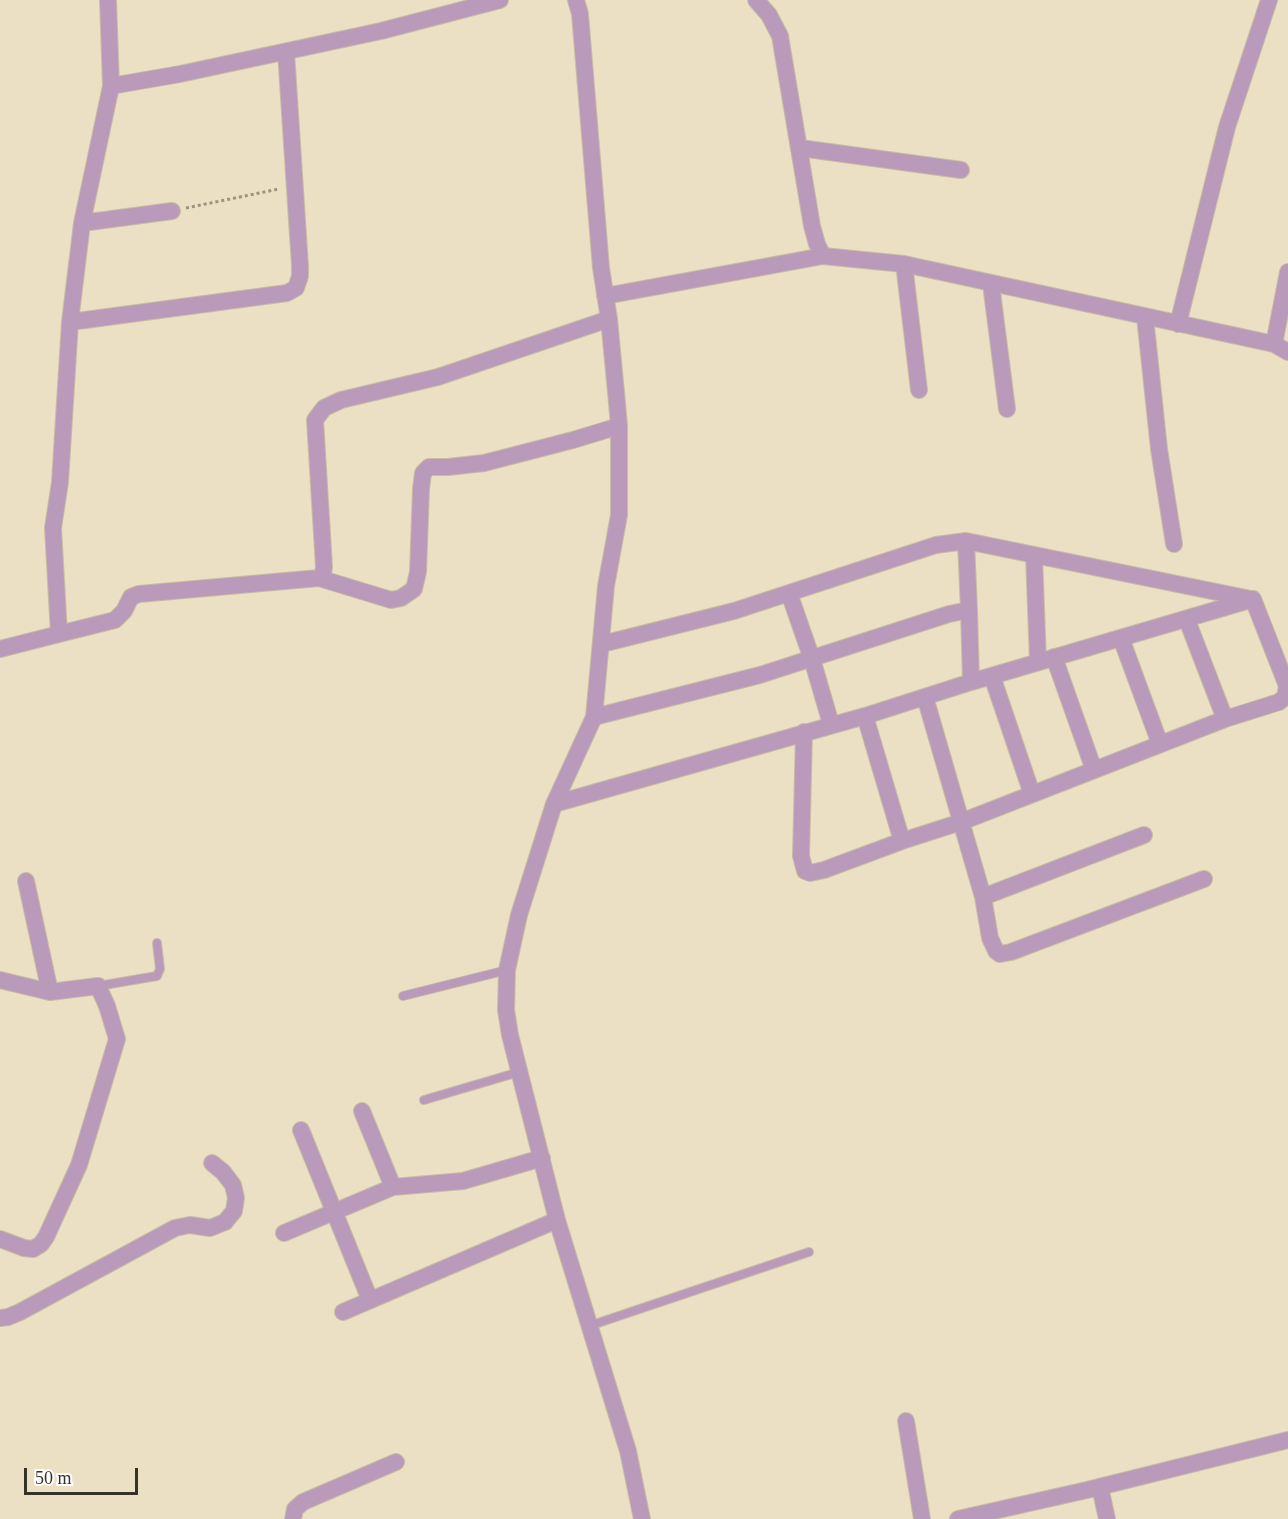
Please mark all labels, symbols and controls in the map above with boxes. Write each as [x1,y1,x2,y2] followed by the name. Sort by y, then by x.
[27,1456,141,1494] scale bar
[35,1468,72,1488] text: 50 m

